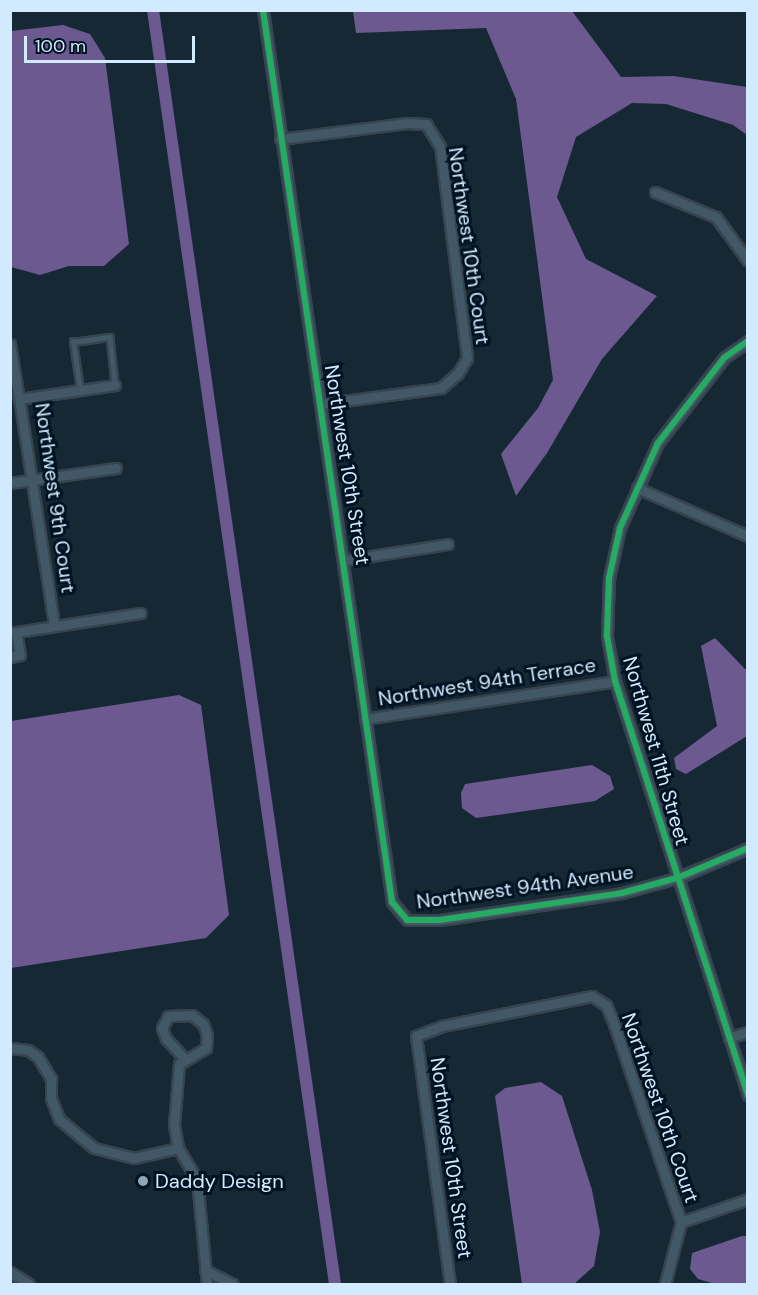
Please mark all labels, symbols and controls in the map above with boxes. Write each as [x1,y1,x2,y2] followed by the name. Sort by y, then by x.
[27,24,198,62] scale bar
[35,34,86,58] text: 100 m
[443,146,495,346] street label: Northwest 10th Court
[319,363,375,567] street label: Northwest 10th Street
[30,401,80,595] street label: Northwest 9th Court
[376,653,598,711] street label: Northwest 94th Terrace
[618,654,694,848] street label: Northwest 11th Street
[415,860,635,914] street label: Northwest 94th Avenue
[616,1010,704,1206] street label: Northwest 10th Court
[425,1056,477,1260] street label: Northwest 10th Street
[155,1169,284,1193] place label: Daddy Design
[136,1174,150,1188] marker: Daddy Design

